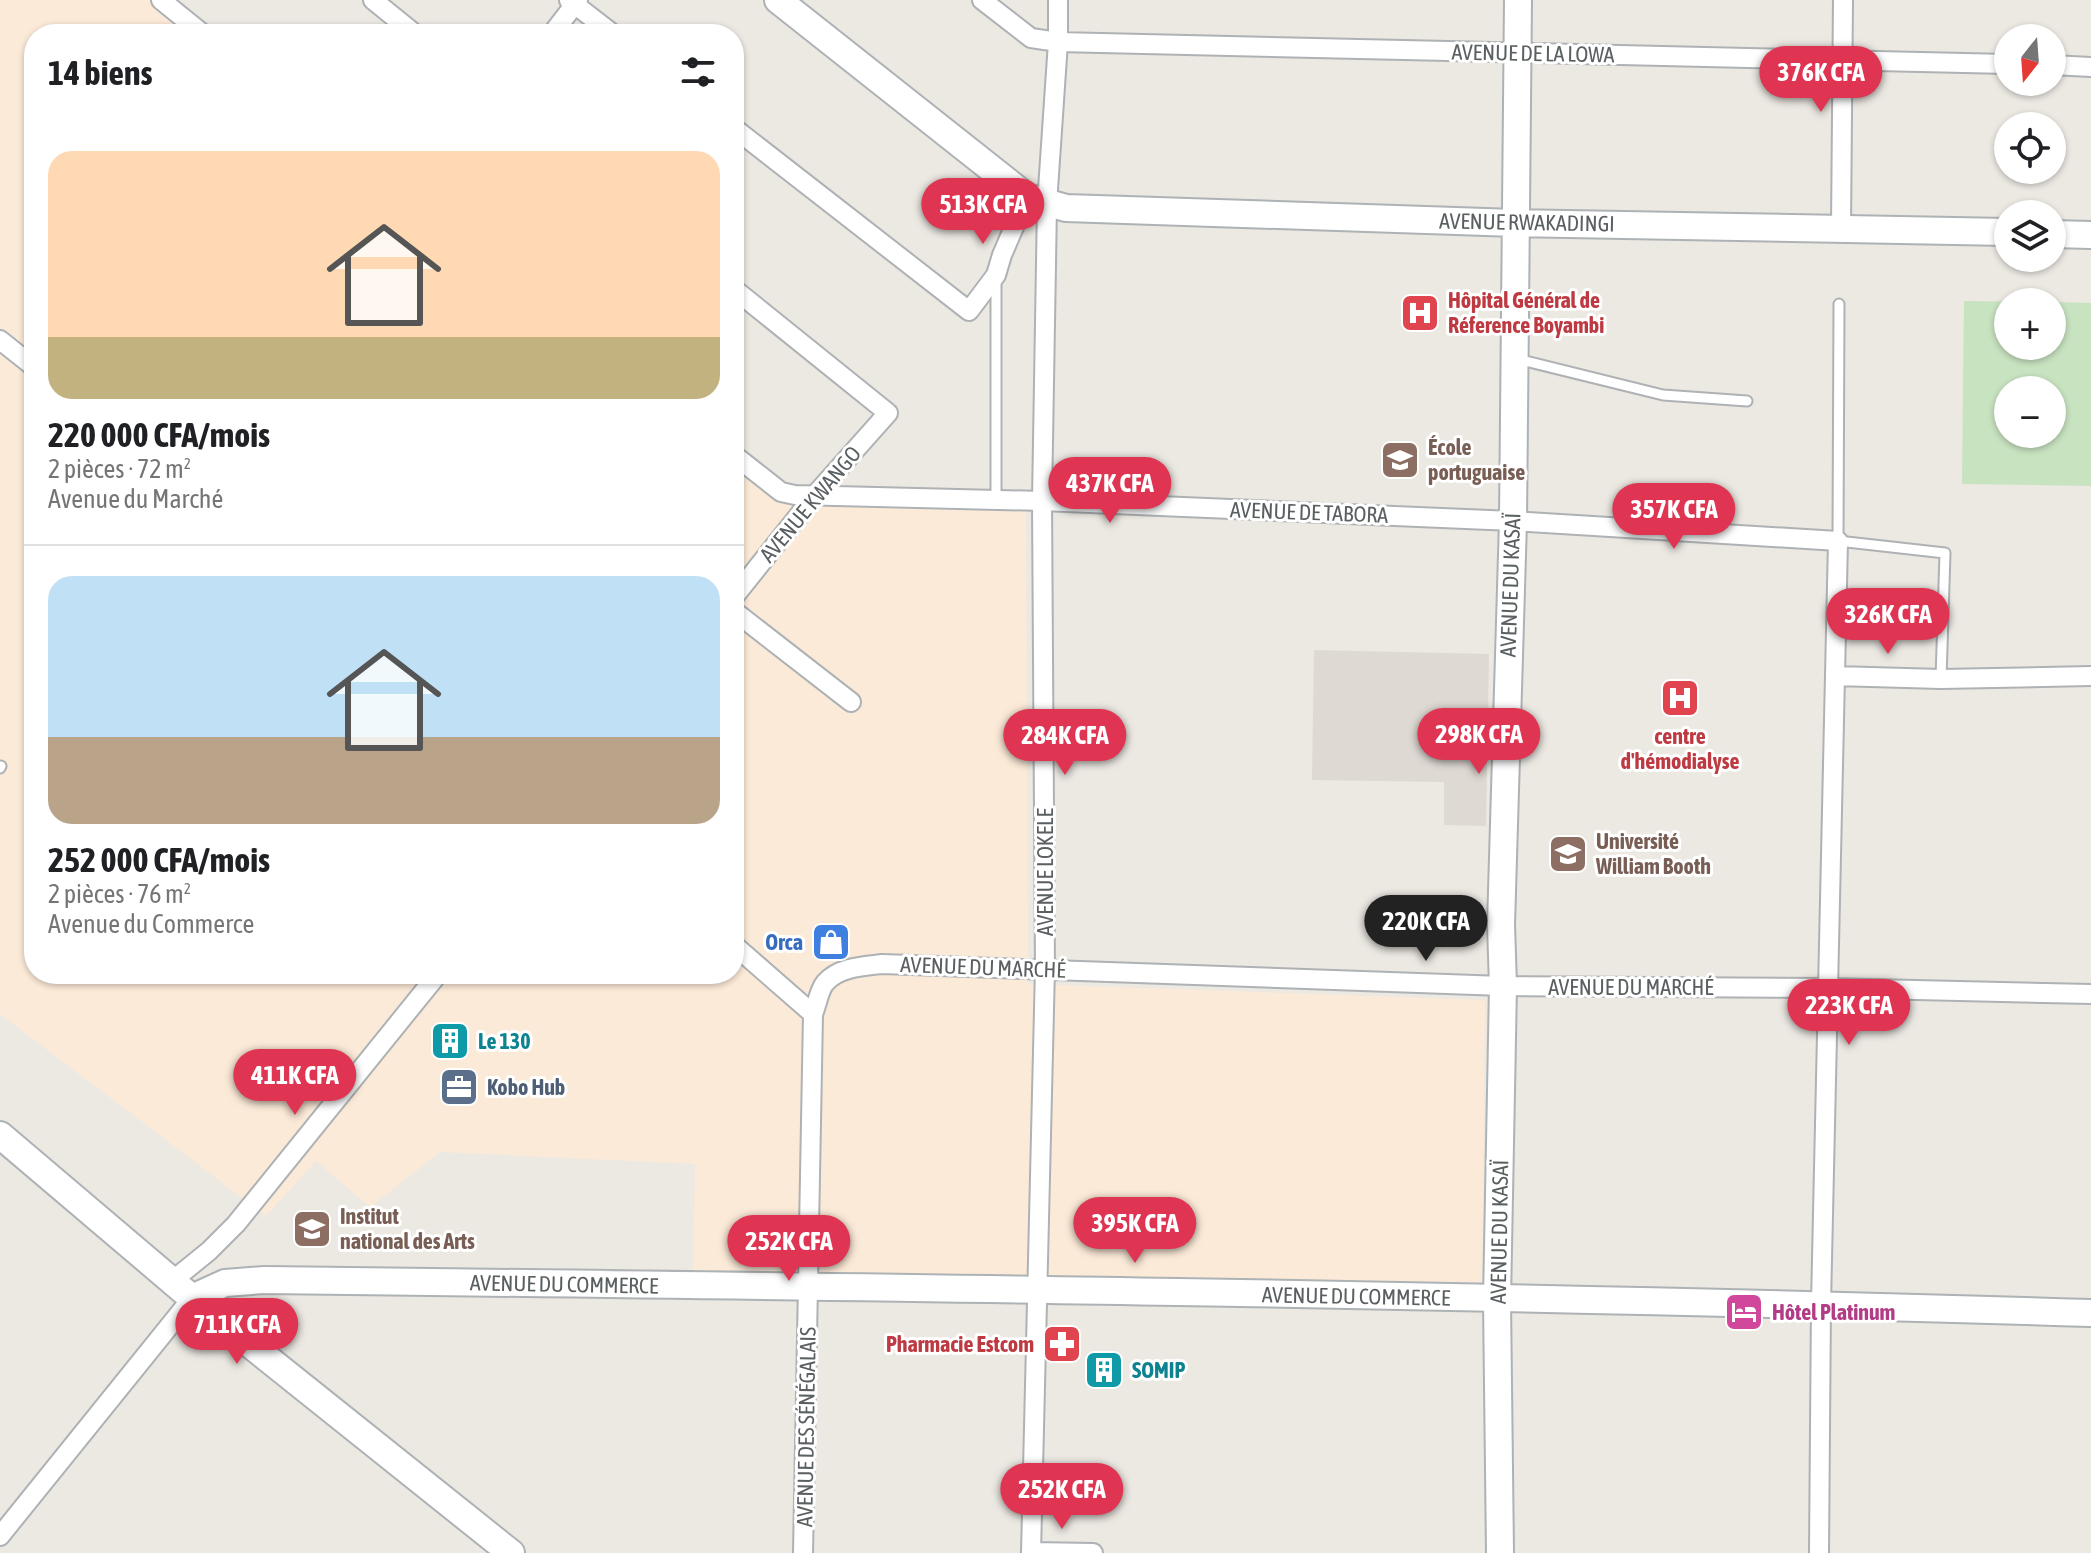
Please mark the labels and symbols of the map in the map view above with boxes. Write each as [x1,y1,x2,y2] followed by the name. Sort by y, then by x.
[1994,24,2066,96] north arrow
[1451,39,1615,67] street label: AVENUE DE LA LOWA
[1738,46,1904,114] pin: 376K CFA
[900,178,1066,246] pin: 513K CFA
[1439,207,1615,237] street label: AVENUE RWAKADINGI
[1448,287,1604,338] place label: Hôpital Général de Réference Boyambi
[1399,292,1441,334] hospital icon: Hôpital Général de Réference Boyambi
[1428,434,1525,485] place label: École portuguaise
[1379,439,1421,481] school or university icon: École portuguaise
[754,441,866,567] street label: AVENUE KWANGO
[1027,457,1193,525] pin: 437K CFA
[1591,483,1757,551] pin: 357K CFA
[1230,496,1389,528] street label: AVENUE DE TABORA
[1494,512,1526,658] street label: AVENUE DU KASAÏ
[1805,588,1971,656] pin: 326K CFA
[1659,677,1701,719] hospital icon: centre d'hémodialyse
[1396,708,1562,776] pin: 298K CFA
[982,709,1148,777] pin: 284K CFA
[1620,723,1740,774] place label: centre d'hémodialyse
[1032,807,1058,936] street label: AVENUE LOKELE
[1595,828,1711,879] place label: Université William Booth
[1547,833,1589,875] school or university icon: Université William Booth
[1343,895,1509,963] pin: 220K CFA
[810,921,852,963] shop icon: Orca
[765,929,803,955] place label: Orca
[900,951,1067,983] street label: AVENUE DU MARCHÉ
[1548,974,1714,1000] street label: AVENUE DU MARCHÉ
[1766,979,1932,1047] pin: 223K CFA
[429,1020,471,1062] building icon: Le 130
[478,1028,531,1054] place label: Le 130
[212,1049,378,1117] pin: 411K CFA
[438,1066,480,1108] office icon: Kobo Hub
[487,1074,565,1100] place label: Kobo Hub
[1485,1159,1513,1304] street label: AVENUE DU KASAÏ
[1052,1197,1218,1265] pin: 395K CFA
[340,1203,475,1254] place label: Institut national des Arts
[291,1208,333,1250] school or university icon: Institut national des Arts
[706,1215,872,1283] pin: 252K CFA
[470,1269,659,1299] street label: AVENUE DU COMMERCE
[1262,1281,1451,1311] street label: AVENUE DU COMMERCE
[1723,1291,1765,1333] hotel icon: Hôtel Platinum
[154,1298,320,1366] pin: 711K CFA
[1772,1299,1895,1325] place label: Hôtel Platinum
[1041,1323,1083,1365] pharmacy icon: Pharmacie Estcom
[791,1327,821,1527] street label: AVENUE DES SÉNÉGALAIS
[886,1331,1034,1357] place label: Pharmacie Estcom
[1083,1349,1125,1391] building icon: SOMIP
[1132,1357,1185,1383] place label: SOMIP
[979,1463,1145,1531] pin: 252K CFA

